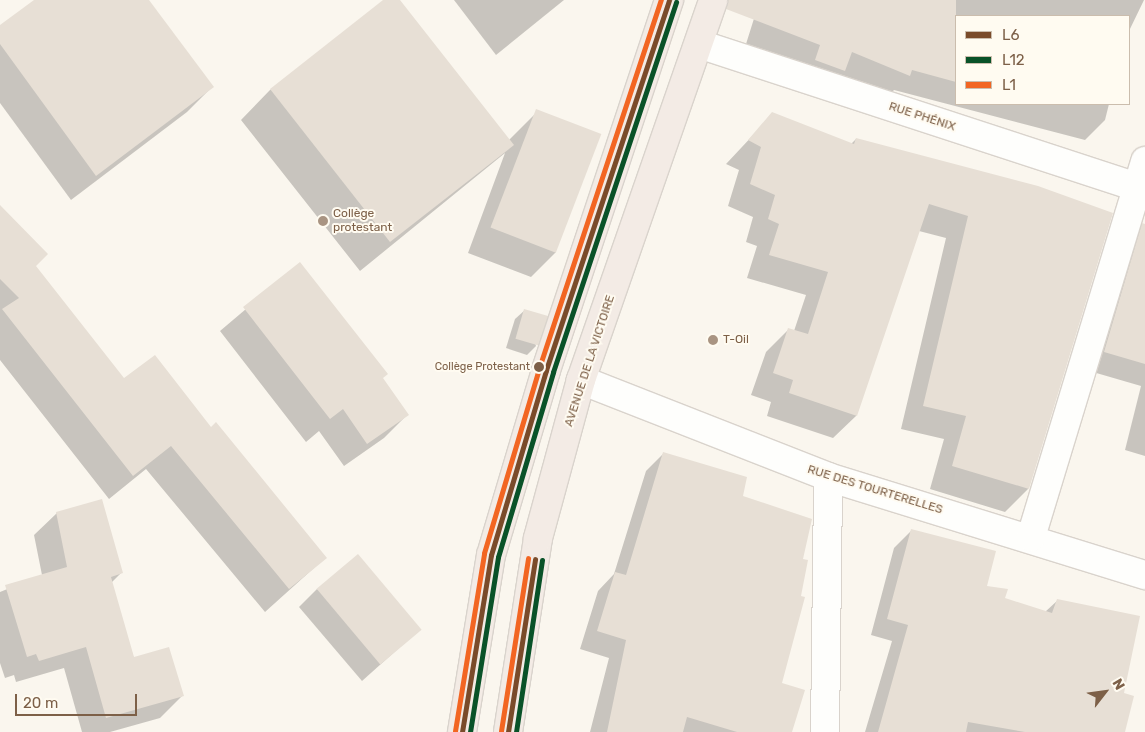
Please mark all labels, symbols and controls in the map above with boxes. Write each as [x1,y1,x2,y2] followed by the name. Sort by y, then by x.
[955,15,1130,105] legend
[1002,26,1020,44] text: L6
[1002,51,1025,69] text: L12
[1002,76,1016,94] text: L1
[887,99,957,135] street label: RUE PHÉNIX
[333,207,392,235] place label: Collège protestant
[317,215,329,227] marker: Collège protestant
[562,293,618,429] street label: AVENUE DE LA VICTOIRE
[723,333,749,347] place label: T-Oil
[707,334,719,346] marker: T-Oil
[435,360,530,374] place label: Collège Protestant
[534,362,544,372] marker: Collège Protestant
[805,462,945,518] street label: RUE DES TOURTERELLES
[1080,667,1130,717] north arrow
[1109,676,1128,693] text: N
[18,684,140,716] scale bar
[23,694,58,712] text: 20 m

